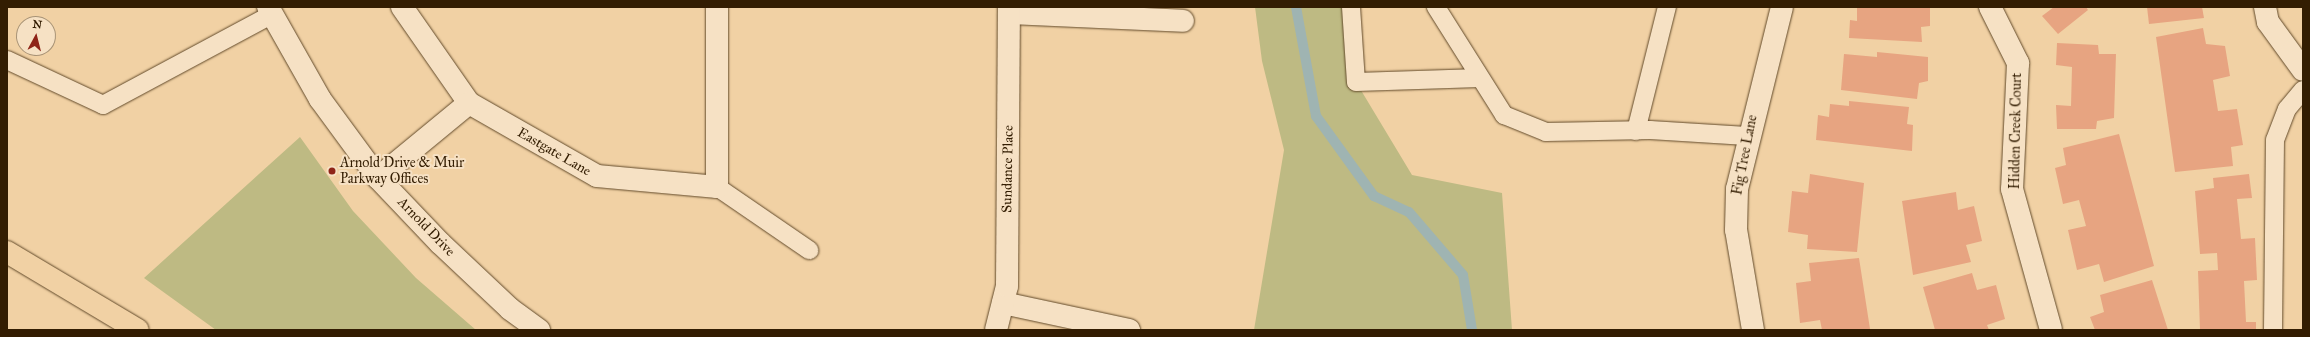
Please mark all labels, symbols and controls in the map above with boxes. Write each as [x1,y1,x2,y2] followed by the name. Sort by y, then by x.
[16,16,56,56] north arrow
[32,18,43,32] text: N
[2007,73,2025,189] street label: Hidden Creek Court
[1729,113,1761,197] street label: Fig Tree Lane
[514,124,594,180] street label: Eastgate Lane
[999,125,1017,213] street label: Sundance Place
[340,155,464,188] place label: Arnold Drive & Muir Parkway Offices
[327,166,337,176] marker: Arnold Drive & Muir Parkway Offices
[394,194,458,260] street label: Arnold Drive

